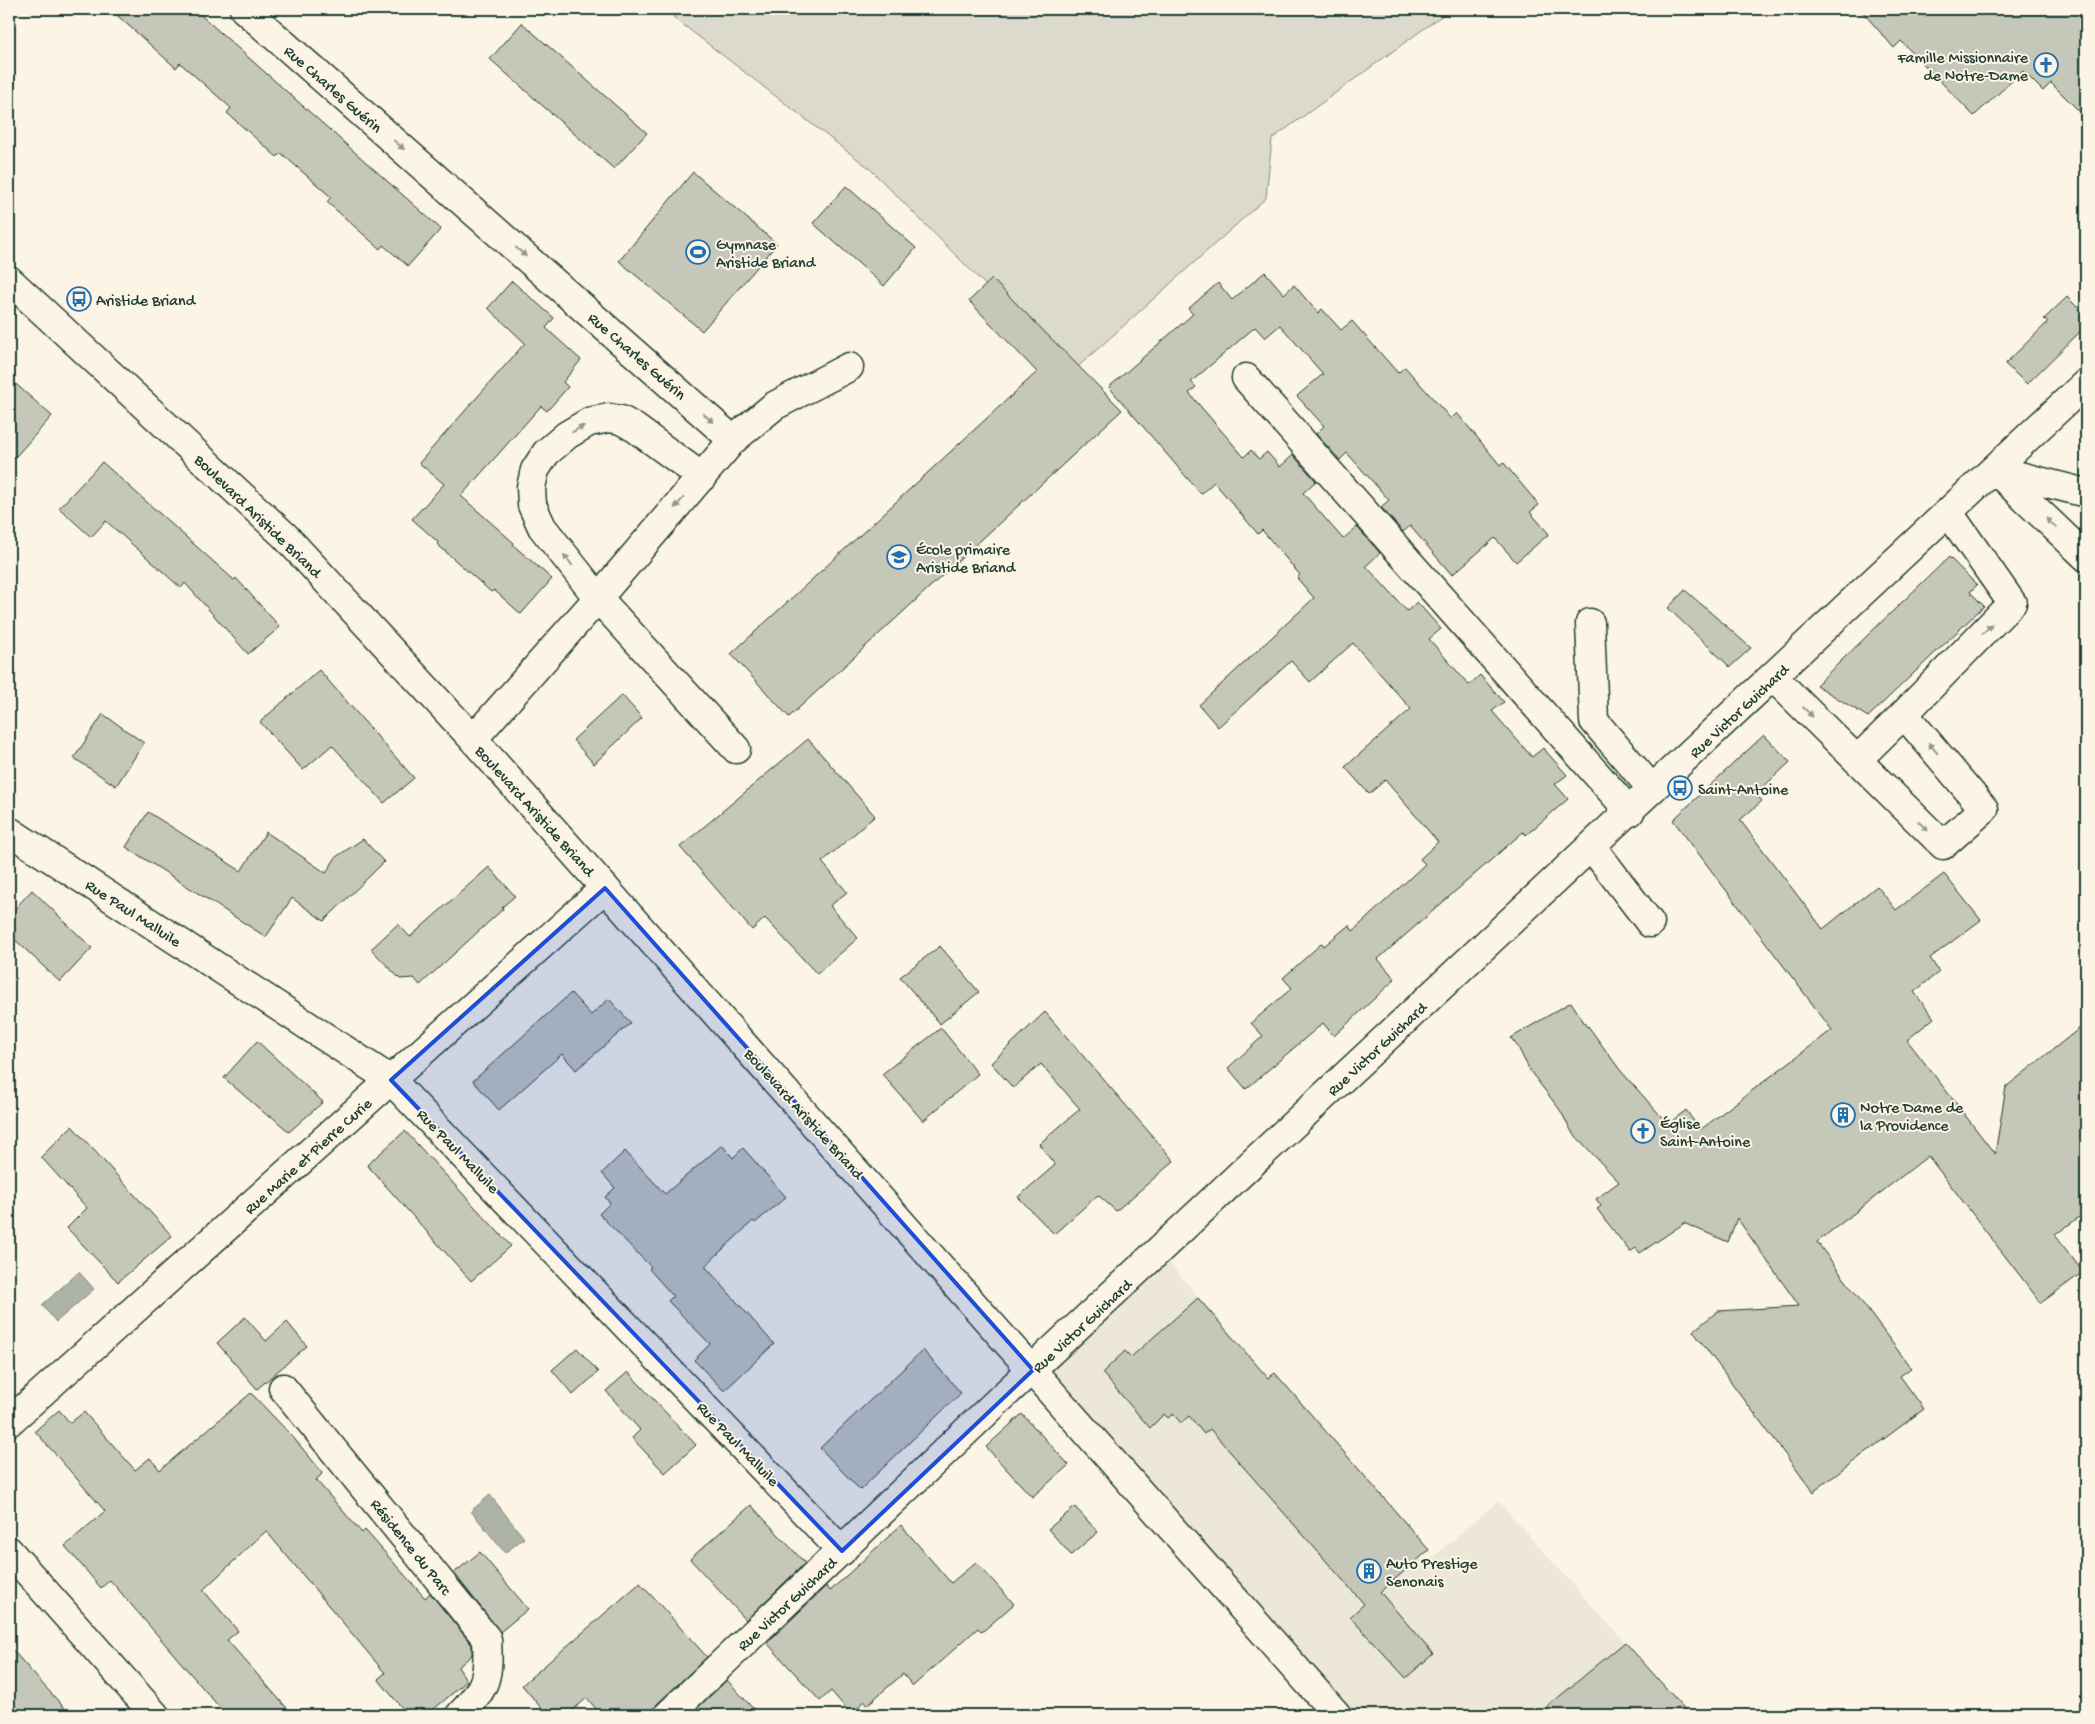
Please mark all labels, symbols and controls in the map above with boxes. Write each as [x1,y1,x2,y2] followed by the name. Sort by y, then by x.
[279,43,385,139] street label: Rue Charles Guérin
[1896,50,2029,87] place label: Famille Missionnaire de Notre-Dame
[2033,52,2059,78] church icon: Famille Missionnaire de Notre-Dame
[392,139,404,151] one-way arrow
[716,237,817,274] place label: Gymnase Aristide Briand
[685,239,711,265] sports icon: Gymnase Aristide Briand
[514,247,527,258] one-way arrow
[66,286,92,312] bus stop icon: Aristide Briand
[96,293,197,312] place label: Aristide Briand
[583,310,689,406] street label: Rue Charles Guérin
[702,412,715,423] one-way arrow
[571,424,584,433] one-way arrow
[188,451,325,584] street label: Boulevard Aristide Briand
[673,497,685,509] one-way arrow
[2045,517,2057,529] one-way arrow
[916,542,1017,579] place label: École primaire Aristide Briand
[886,544,912,570] school or university icon: École primaire Aristide Briand
[562,554,573,567] one-way arrow
[1981,623,1993,635] one-way arrow
[1687,660,1795,764] street label: Rue Victor Guichard
[1802,705,1814,717] one-way arrow
[1927,741,1938,754] one-way arrow
[469,742,598,883] street label: Boulevard Aristide Briand
[1667,775,1693,801] bus stop icon: Saint-Antoine
[1698,782,1789,801] place label: Saint-Antoine
[1917,820,1929,832] one-way arrow
[81,877,184,953] street label: Rue Paul Malluile
[1325,998,1433,1102] street label: Rue Victor Guichard
[738,1045,867,1186] street label: Boulevard Aristide Briand
[242,1095,378,1220] street label: Rue Marie et Pierre Curie
[1860,1100,1964,1137] place label: Notre Dame de la Providence
[1830,1102,1856,1128] building icon: Notre Dame de la Providence
[411,1106,502,1199] street label: Rue Paul Malluile
[1660,1116,1751,1153] place label: Église Saint-Antoine
[1630,1118,1656,1144] church icon: Église Saint-Antoine
[1030,1275,1138,1379] street label: Rue Victor Guichard
[691,1399,782,1492] street label: Rue Paul Malluile
[365,1496,454,1601] street label: Résidence du Parc
[735,1553,843,1657] street label: Rue Victor Guichard
[1386,1556,1478,1593] place label: Auto Prestige Senonais
[1356,1558,1382,1584] building icon: Auto Prestige Senonais

